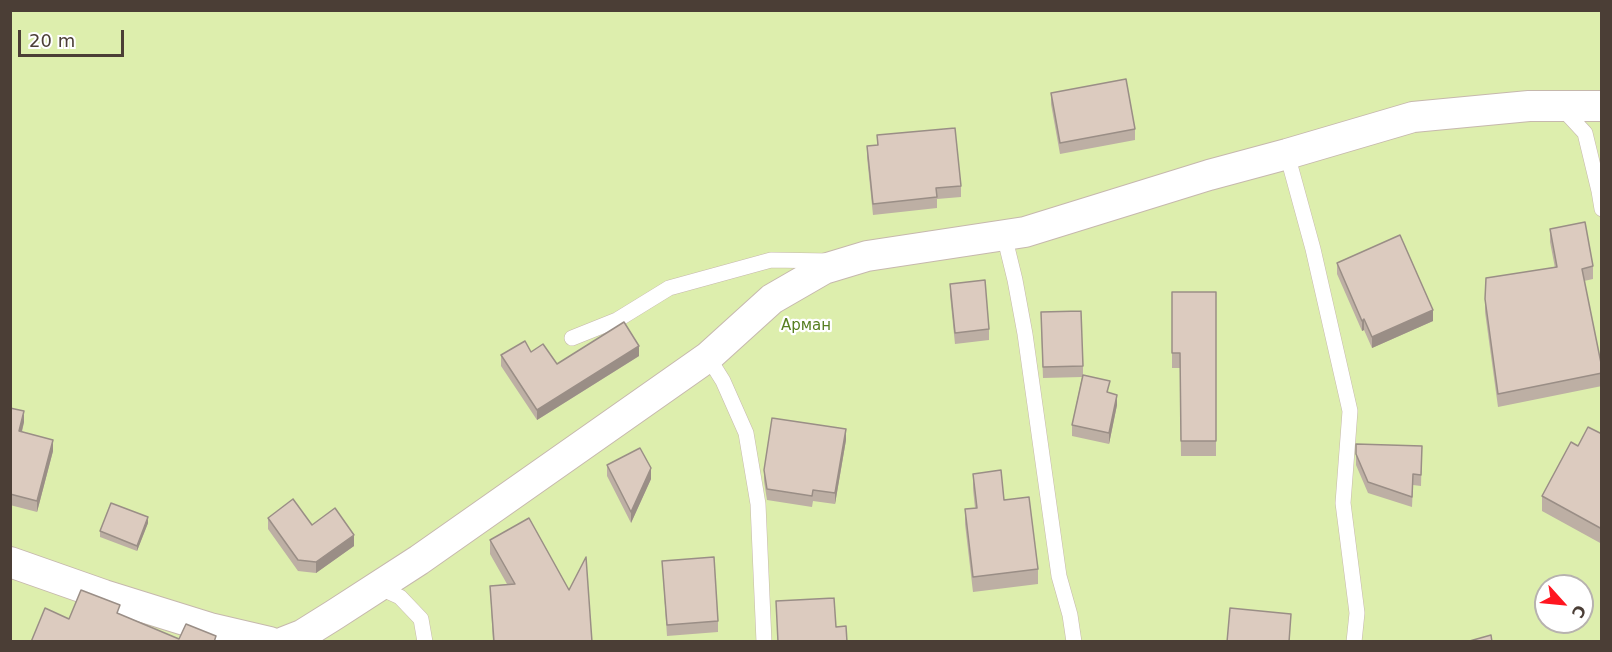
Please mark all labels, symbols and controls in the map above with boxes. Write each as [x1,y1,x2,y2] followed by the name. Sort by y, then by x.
[21,18,128,56] scale bar
[29,30,75,51] text: 20 m
[781,317,831,335] park label: Арман
[1534,574,1594,634] north arrow
[1568,602,1590,621] text: С

